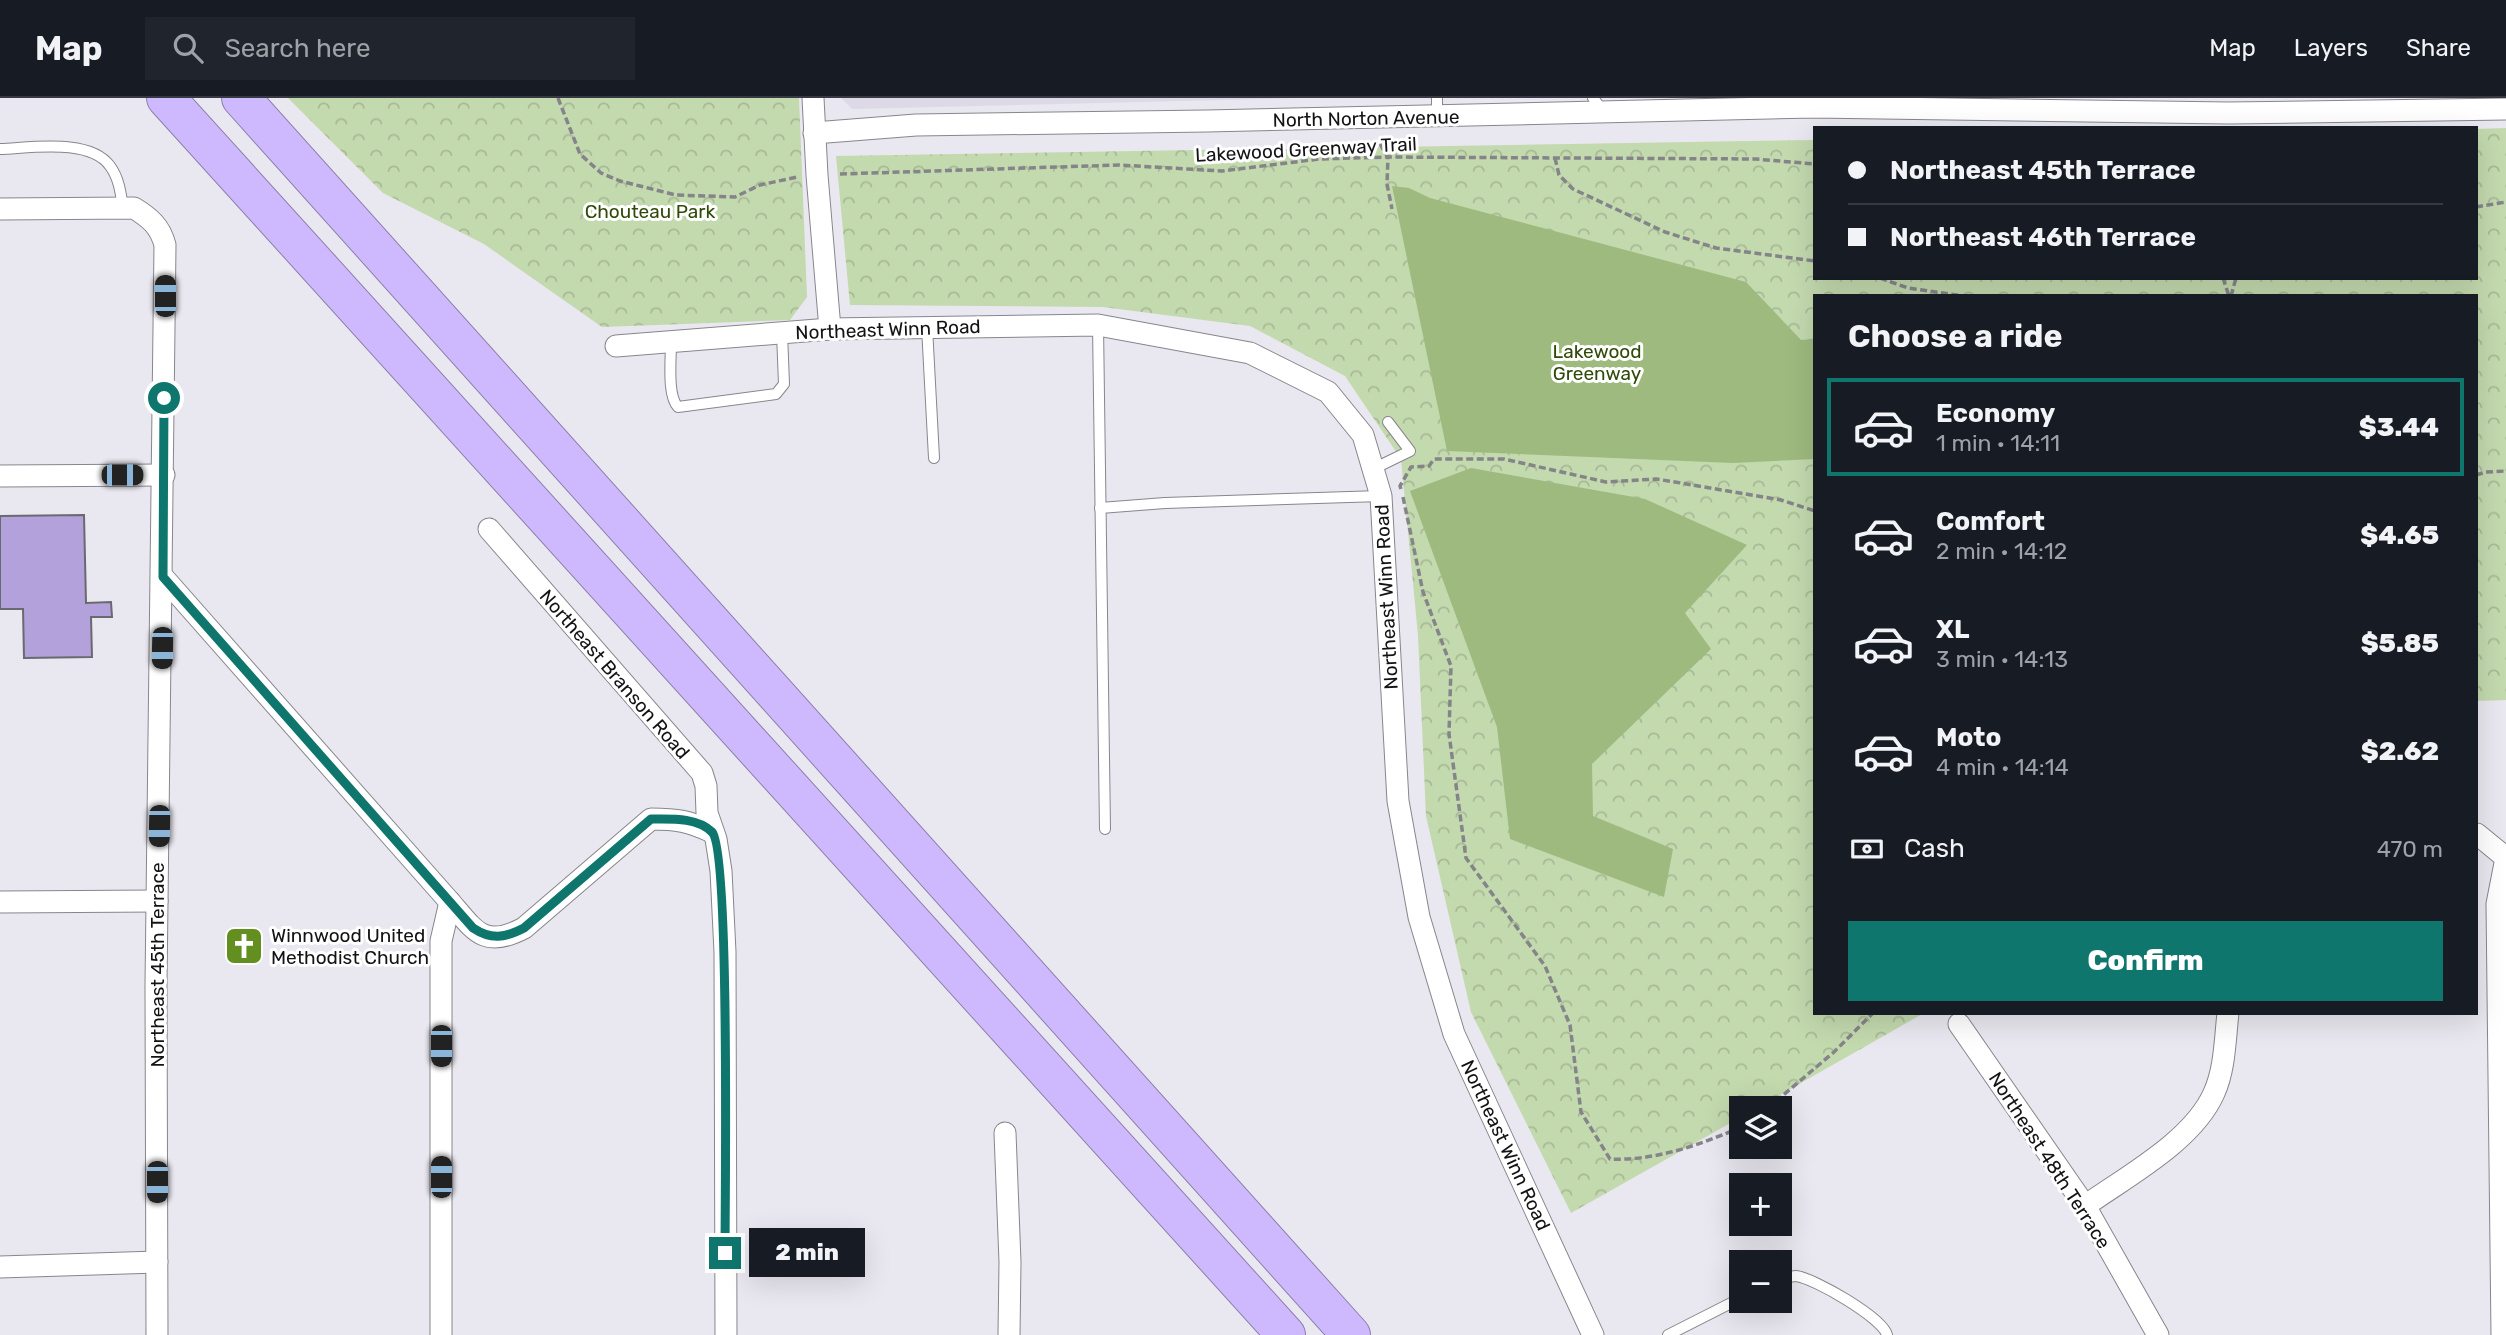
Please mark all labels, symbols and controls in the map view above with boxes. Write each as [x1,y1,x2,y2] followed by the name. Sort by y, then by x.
[145,17,635,80] search box
[35,29,103,68] text: Map
[169,29,207,67] icon: search
[225,33,370,64] text: Search here
[2209,34,2256,62] text: Map
[2294,34,2368,62] text: Layers
[2406,34,2471,62] text: Share
[1272,105,1460,132] street label: North Norton Avenue
[1195,132,1417,167] street label: Lakewood Greenway Trail
[1890,155,2196,186] text: Northeast 45th Terrace
[585,200,716,223] park label: Chouteau Park
[1890,222,2196,253] text: Northeast 46th Terrace
[155,275,176,317] car
[795,315,981,344] street label: Northeast Winn Road
[1848,317,2062,355] text: Choose a ride
[1553,340,1642,385] park label: Lakewood Greenway
[148,382,180,414] route start
[1852,396,1915,459] icon: car
[1936,398,2055,429] text: Economy
[2359,412,2439,443] text: $3.44
[1936,429,2060,457] text: 1 min · 14:11
[102,465,144,486] car
[1370,504,1403,690] street label: Northeast Winn Road
[1852,504,1915,567] icon: car
[1936,506,2045,537] text: Comfort
[2360,520,2439,551] text: $4.65
[1936,537,2067,565] text: 2 min · 14:12
[535,585,694,764] street label: Northeast Branson Road
[1852,612,1915,675] icon: car
[1936,614,1969,645] text: XL
[152,627,173,669] car
[2361,628,2439,659] text: $5.85
[1936,645,2068,673] text: 3 min · 14:13
[1852,720,1915,783] icon: car
[1936,722,2001,753] text: Moto
[2361,736,2439,767] text: $2.62
[1936,753,2069,781] text: 4 min · 14:14
[149,805,170,847] car
[1848,830,1886,868] icon: cash
[1904,833,1965,864] text: Cash
[2377,835,2443,863] text: 470 m
[146,862,169,1068] street label: Northeast 45th Terrace
[1848,921,2443,1001] button: Confirm
[271,924,429,969] place label: Winnwood United Methodist Church
[223,925,265,967] church icon: Winnwood United Methodist Church
[431,1025,452,1067] car
[1456,1056,1555,1234] street label: Northeast Winn Road
[1984,1068,2115,1253] street label: Northeast 48th Terrace
[1729,1096,1792,1313] map controls
[1729,1096,1792,1159] button: layers
[431,1156,452,1198] car
[147,1161,168,1203] car
[1729,1173,1792,1236] button: +
[750,1228,865,1278] callout: 2 min
[709,1237,741,1269] route end
[775,1238,839,1266] text: 2 min
[1729,1250,1792,1313] button: −

